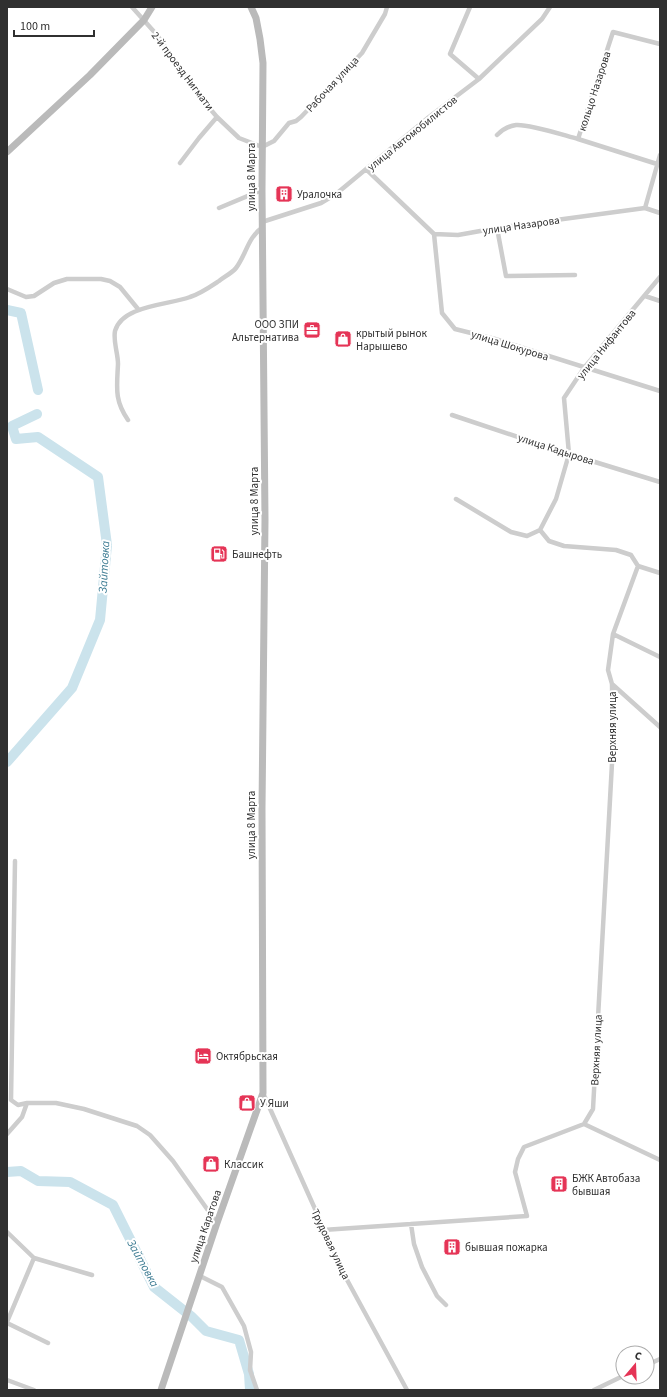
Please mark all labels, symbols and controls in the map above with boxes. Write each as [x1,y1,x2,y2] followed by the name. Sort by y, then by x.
[14,12,94,38] scale bar
[20,18,50,35] text: 100 m
[148,29,217,114] street label: 2-й проезд Нигмати
[574,49,614,133] street label: кольцо Назарова
[303,53,362,115] street label: Рабочая улица
[364,92,461,174] street label: улица Автомобилистов
[244,143,259,211] street label: улица 8 Марта
[274,184,294,204] building icon: Уралочка
[297,187,342,202] place label: Уралочка
[482,213,560,238] street label: улица Назарова
[573,306,639,382] street label: улица Нифантова
[232,317,299,345] place label: ООО ЗПИ Альтернатива
[302,320,322,340] office icon: ООО ЗПИ Альтернатива
[356,326,428,354] place label: крытый рынок Нарышево
[469,327,550,364] street label: улица Шокурова
[333,329,353,349] shop icon: крытый рынок Нарышево
[516,430,596,469] street label: улица Кадырова
[247,467,262,535] street label: улица 8 Марта
[95,540,114,594] water label: Зайтовка
[209,544,229,564] fuel station icon: Башнефть
[232,547,282,562] place label: Башнефть
[605,691,620,763] street label: Верхняя улица
[244,791,259,859] street label: улица 8 Марта
[587,1014,606,1086] street label: Верхняя улица
[193,1046,213,1066] hotel icon: Октябрьская
[216,1049,278,1064] place label: Октябрьская
[237,1093,257,1113] shop icon: У Яши
[260,1096,289,1111] place label: У Яши
[201,1154,221,1174] shop icon: Классик
[224,1157,264,1172] place label: Классик
[572,1171,640,1199] place label: БЖК Автобаза бывшая
[549,1174,569,1194] building icon: БЖК Автобаза бывшая
[186,1188,225,1265] street label: улица Каратова
[308,1207,353,1282] street label: Трудовая улица
[122,1236,163,1291] water label: Зайтовка
[442,1237,462,1257] building icon: бывшая пожарка
[465,1240,548,1255] place label: бывшая пожарка
[615,1345,655,1385] north arrow
[633,1348,644,1364] text: С

